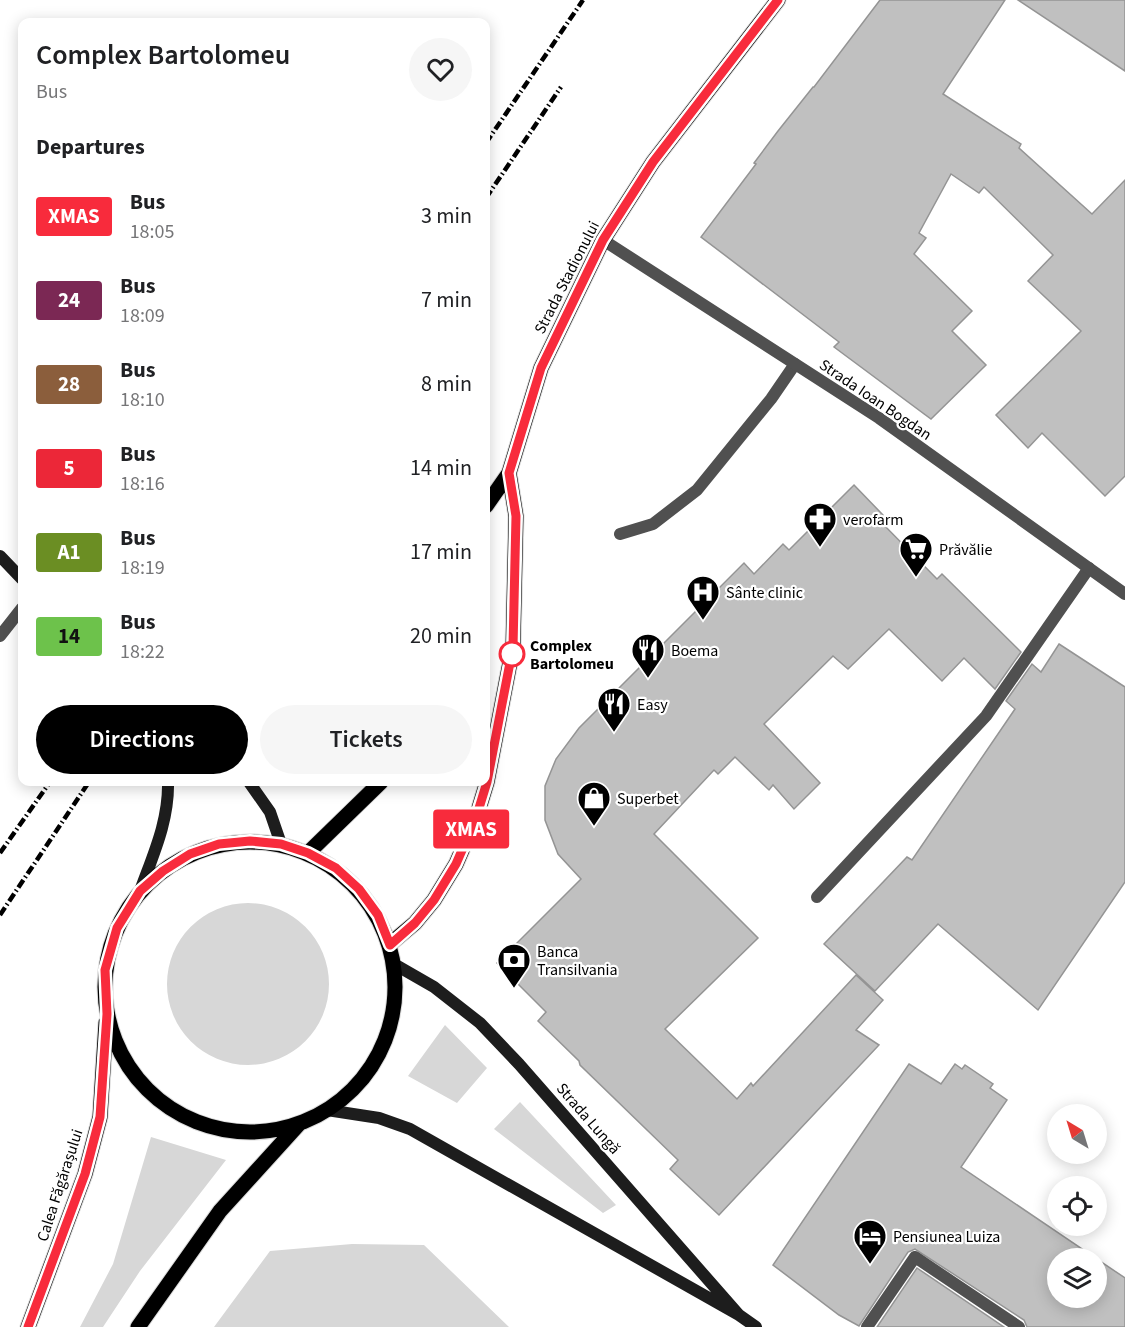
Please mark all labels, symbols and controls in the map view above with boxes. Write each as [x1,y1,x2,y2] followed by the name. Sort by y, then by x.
[36,35,290,75] text: Complex Bartolomeu
[409,38,472,101] button: heart
[36,78,67,106] text: Bus
[36,131,145,163] text: Departures
[130,186,165,218] text: Bus
[421,200,472,232] text: 3 min
[48,201,100,231] text: XMAS
[529,217,605,338] street label: Strada Stadionului
[130,218,174,246] text: 18:05
[120,270,156,302] text: Bus
[421,284,472,316] text: 7 min
[58,285,80,315] text: 24
[120,302,165,330] text: 18:09
[120,354,156,386] text: Bus
[815,354,936,446] street label: Strada Ioan Bogdan
[421,368,472,400] text: 8 min
[58,369,80,399] text: 28
[120,386,165,414] text: 18:10
[120,438,156,470] text: Bus
[410,452,472,484] text: 14 min
[63,453,75,483] text: 5
[120,470,165,498] text: 18:16
[802,501,838,548] pharmacy icon: verofarm
[843,509,904,531] place label: verofarm
[120,522,156,554] text: Bus
[898,531,934,578] supermarket icon: Prăvălie
[410,536,472,568] text: 17 min
[57,537,81,567] text: A1
[939,539,993,561] place label: Prăvălie
[120,554,165,582] text: 18:19
[685,574,721,621] hospital icon: Sânte clinic
[726,582,803,604] place label: Sânte clinic
[120,606,156,638] text: Bus
[410,620,472,652] text: 20 min
[58,621,80,651] text: 14
[630,632,666,679] restaurant icon: Boema
[530,635,614,675] place label: Complex Bartolomeu
[120,638,165,666] text: 18:22
[671,640,718,662] place label: Boema
[499,641,525,667] marker: Complex Bartolomeu
[596,686,632,733] restaurant icon: Easy
[637,694,668,716] place label: Easy
[36,705,248,774] button: Directions
[260,705,472,774] button: Tickets
[576,780,612,827] shop icon: Superbet
[617,788,679,810] place label: Superbet
[429,810,513,848] line badge: XMAS
[445,814,497,844] text: XMAS
[537,941,618,981] place label: Banca Transilvania
[496,942,532,989] bank icon: Banca Transilvania
[551,1078,625,1159] street label: Strada Lungă
[1047,1104,1107,1164] north arrow
[1047,1104,1107,1308] map controls
[31,1126,88,1244] street label: Calea Făgărașului
[1047,1176,1107,1236] button: locate
[852,1218,888,1265] hotel icon: Pensiunea Luiza
[893,1226,1000,1248] place label: Pensiunea Luiza
[1047,1248,1107,1308] button: layers

